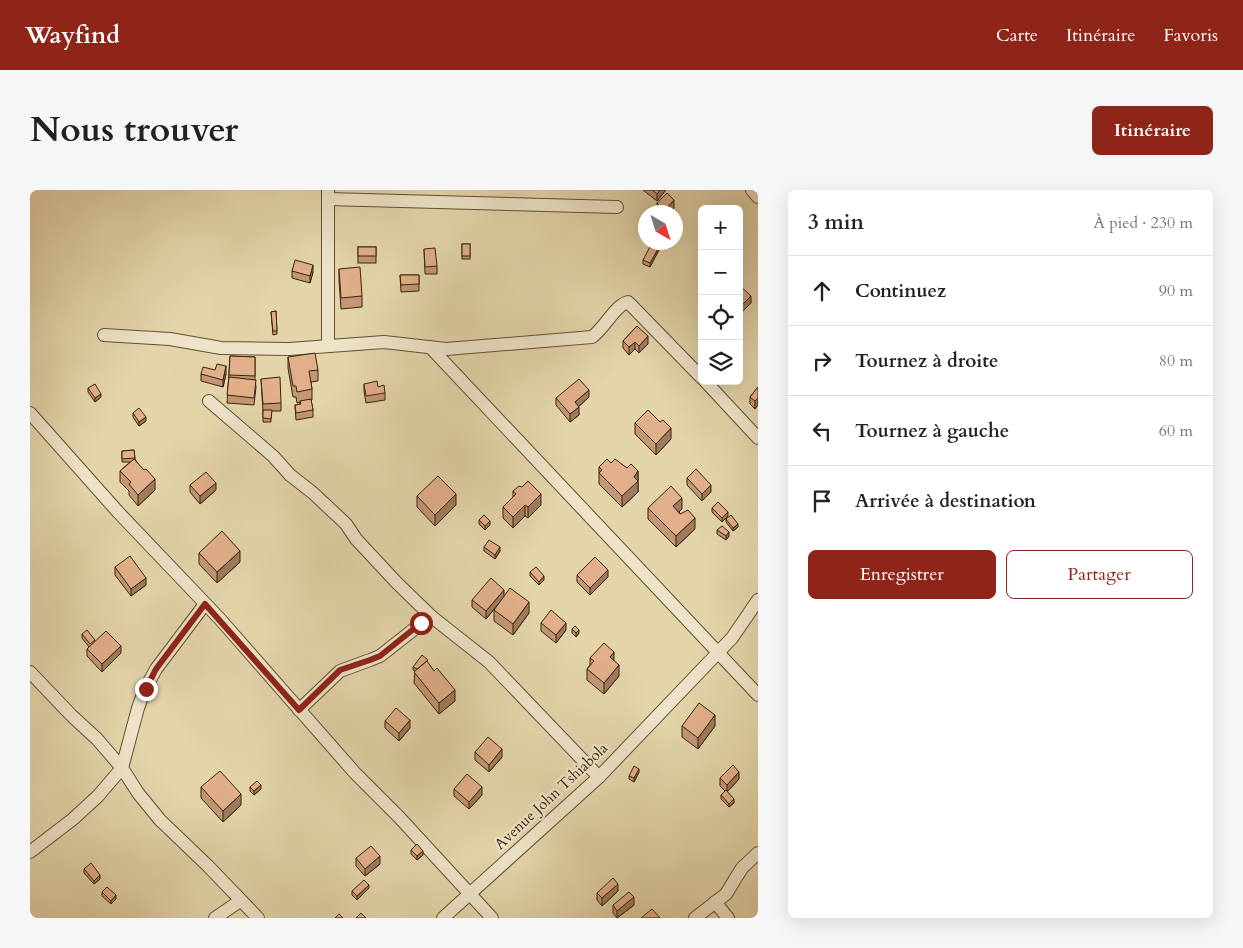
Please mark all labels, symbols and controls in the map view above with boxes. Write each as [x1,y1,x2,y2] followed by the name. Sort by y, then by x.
[25,19,120,52] text: Wayfind
[996,23,1038,48] text: Carte
[1066,23,1135,48] text: Itinéraire
[1163,23,1218,48] text: Favoris
[30,106,238,154] text: Nous trouver
[1092,106,1213,155] button: Itinéraire
[638,205,683,250] north arrow
[698,205,743,385] map controls
[698,205,743,250] button: +
[808,208,864,237] text: 3 min
[1093,212,1193,234] text: À pied · 230 m
[698,250,743,295] button: −
[808,277,836,305] icon: ahead
[855,278,946,304] text: Continuez
[1159,280,1193,302] text: 90 m
[698,295,743,340] button: locate
[698,340,743,385] button: layers
[808,347,836,375] icon: right
[855,348,998,374] text: Tournez à droite
[1159,350,1193,372] text: 80 m
[808,417,836,445] icon: left
[855,418,1009,444] text: Tournez à gauche
[1159,420,1193,442] text: 60 m
[808,487,836,515] icon: arrive
[855,488,1036,514] text: Arrivée à destination
[808,550,996,599] button: Enregistrer
[1006,550,1193,599] button: Partager
[410,612,433,635] route start
[135,678,158,701] route end
[490,738,612,854] street label: Avenue John Tshiabola

